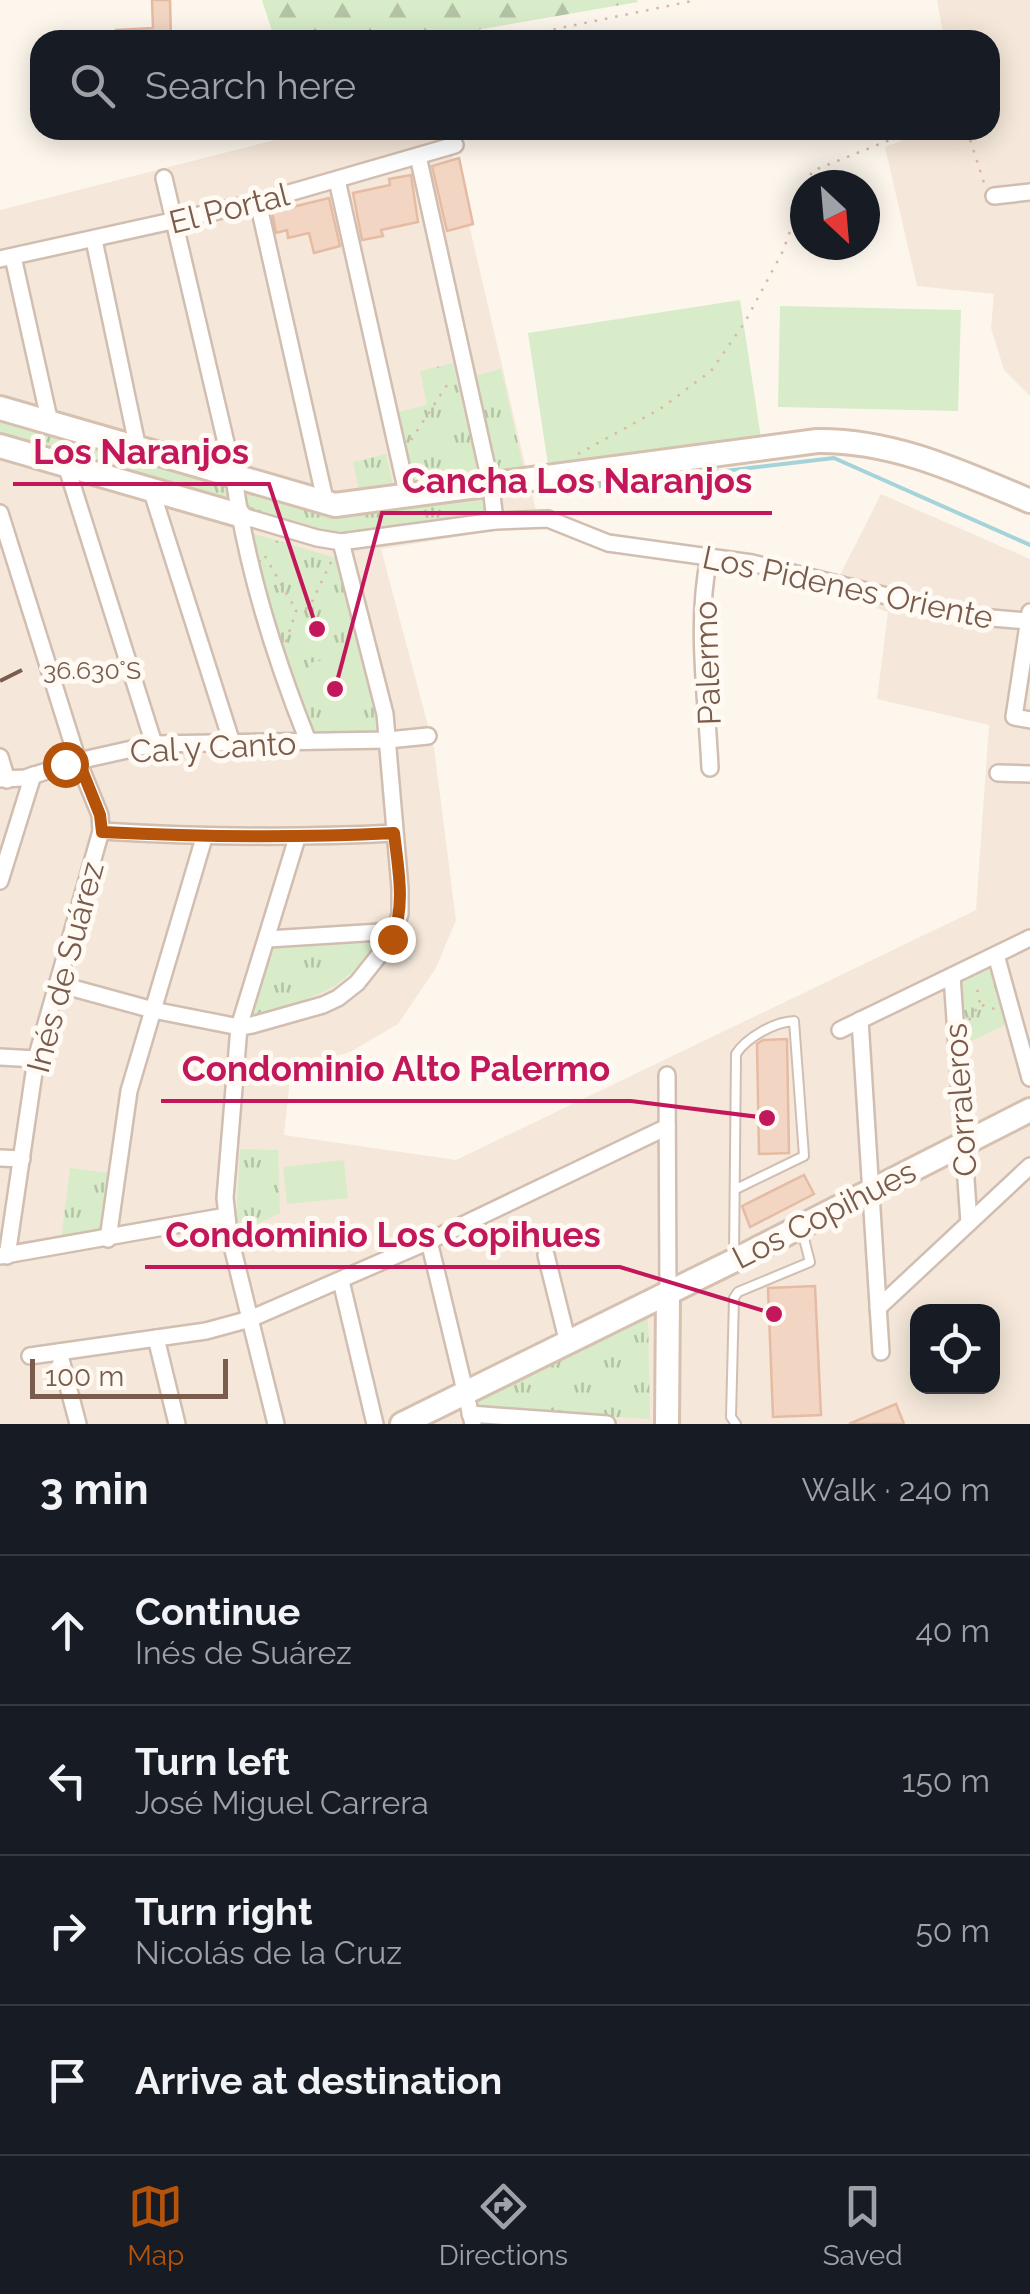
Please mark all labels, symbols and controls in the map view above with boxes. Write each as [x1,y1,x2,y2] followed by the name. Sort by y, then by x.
[30,30,1000,140] search box
[65,58,120,113] icon: search
[145,63,356,108] text: Search here
[790,170,880,260] north arrow
[165,175,293,241] street label: El Portal
[13,419,269,484] callout: Los Naranjos
[33,431,249,472] text: Los Naranjos
[382,448,772,513] callout: Cancha Los Naranjos
[402,460,752,501] text: Cancha Los Naranjos
[699,538,997,636] street label: Los Pidenes Oriente
[686,600,728,726] street label: Palermo
[43,655,141,685] text: 36.630°S
[129,724,297,770] street label: Cal y Canto
[43,742,89,788] route start
[19,858,111,1076] street label: Inés de Suárez
[370,917,416,963] route end
[936,1022,984,1178] street label: Corraleros
[161,1036,631,1101] callout: Condominio Alto Palermo
[182,1048,610,1089] text: Condominio Alto Palermo
[726,1152,922,1276] street label: Los Copihues
[145,1202,620,1267] callout: Condominio Los Copihues
[165,1214,601,1255] text: Condominio Los Copihues
[910,1304,1000,1394] map controls
[910,1304,1000,1394] button: locate
[30,1354,228,1398] scale bar
[45,1360,124,1393] text: 100 m
[40,1465,149,1514] text: 3 min
[801,1471,990,1508] text: Walk · 240 m
[135,1589,300,1634] text: Continue
[40,1603,95,1658] icon: ahead
[915,1612,990,1649] text: 40 m
[135,1634,352,1671] text: Inés de Suárez
[135,1739,290,1784] text: Turn left
[40,1753,95,1808] icon: left
[902,1762,990,1799] text: 150 m
[135,1784,429,1821] text: José Miguel Carrera
[135,1889,312,1934] text: Turn right
[40,1903,95,1958] icon: right
[915,1912,990,1949] text: 50 m
[135,1934,402,1971] text: Nicolás de la Cruz
[40,2053,95,2108] icon: arrive
[135,2058,502,2103] text: Arrive at destination
[127,2179,184,2272] tab: Map
[439,2179,568,2272] tab: Directions
[823,2179,903,2272] tab: Saved

